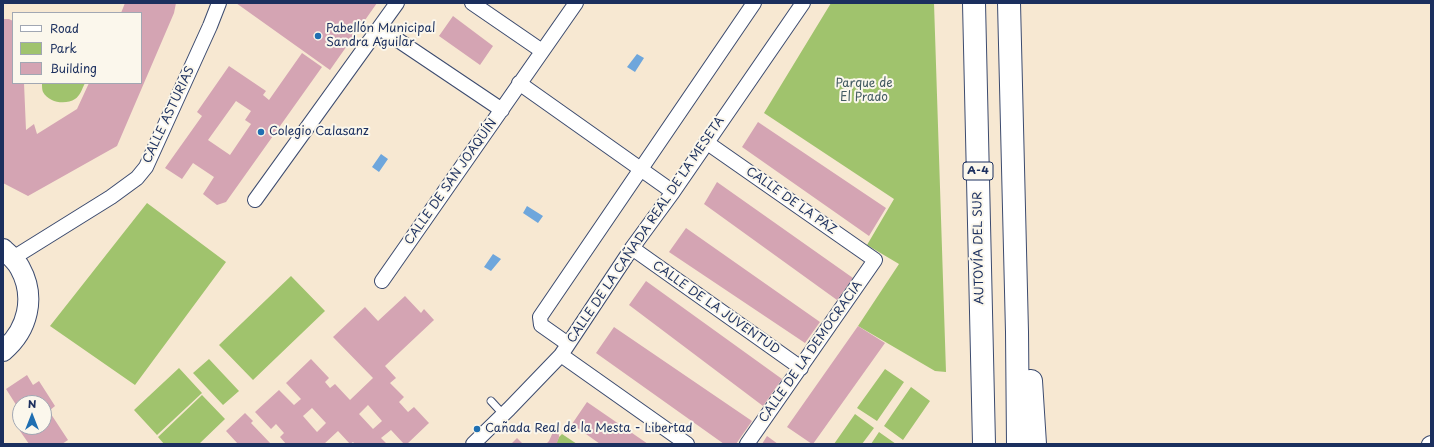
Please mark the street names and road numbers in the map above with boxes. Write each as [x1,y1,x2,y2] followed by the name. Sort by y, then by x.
[140,64,198,166] street label: CALLE ASTURIAS
[565,114,727,346] street label: CALLE DE LA CAÑADA REAL DE LA MESETA
[402,116,500,248] street label: CALLE DE SAN JOAQUÍN
[963,162,993,180] road number: A-4
[743,164,839,238] street label: CALLE DE LA PAZ
[971,191,987,305] street label: AUTOVÍA DEL SUR
[650,259,782,357] street label: CALLE DE LA JUVENTUD
[756,278,866,426] street label: CALLE DE LA DEMOCRACIA

